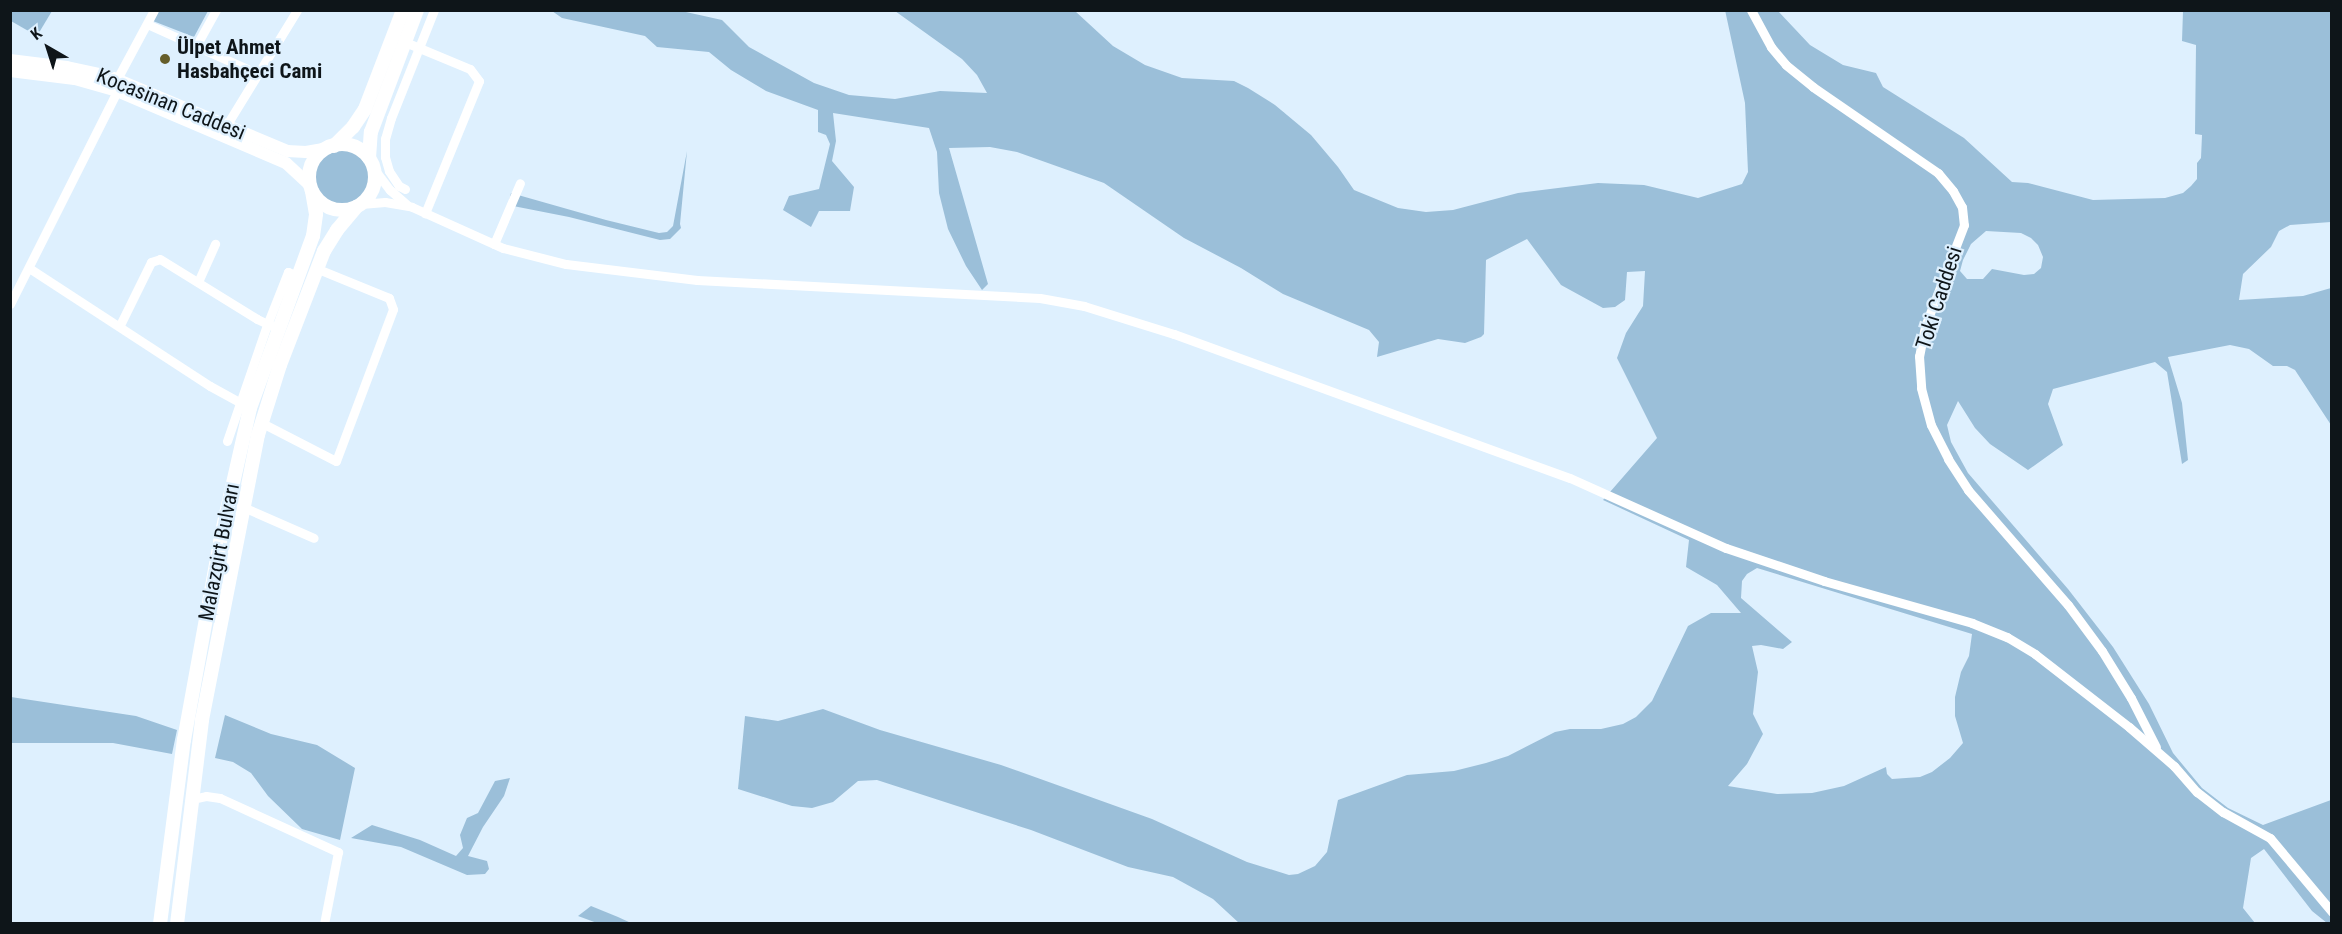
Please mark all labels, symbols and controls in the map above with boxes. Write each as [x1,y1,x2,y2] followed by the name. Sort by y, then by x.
[18,18,78,78] north arrow
[27,23,46,44] text: K
[177,34,322,84] place label: Ülpet Ahmet Hasbahçeci Cami
[158,52,172,66] marker: Ülpet Ahmet Hasbahçeci Cami
[93,63,249,145] street label: Kocasinan Caddesi
[1911,243,1967,353] street label: Toki Caddesi
[193,481,245,623] street label: Malazgirt Bulvarı

